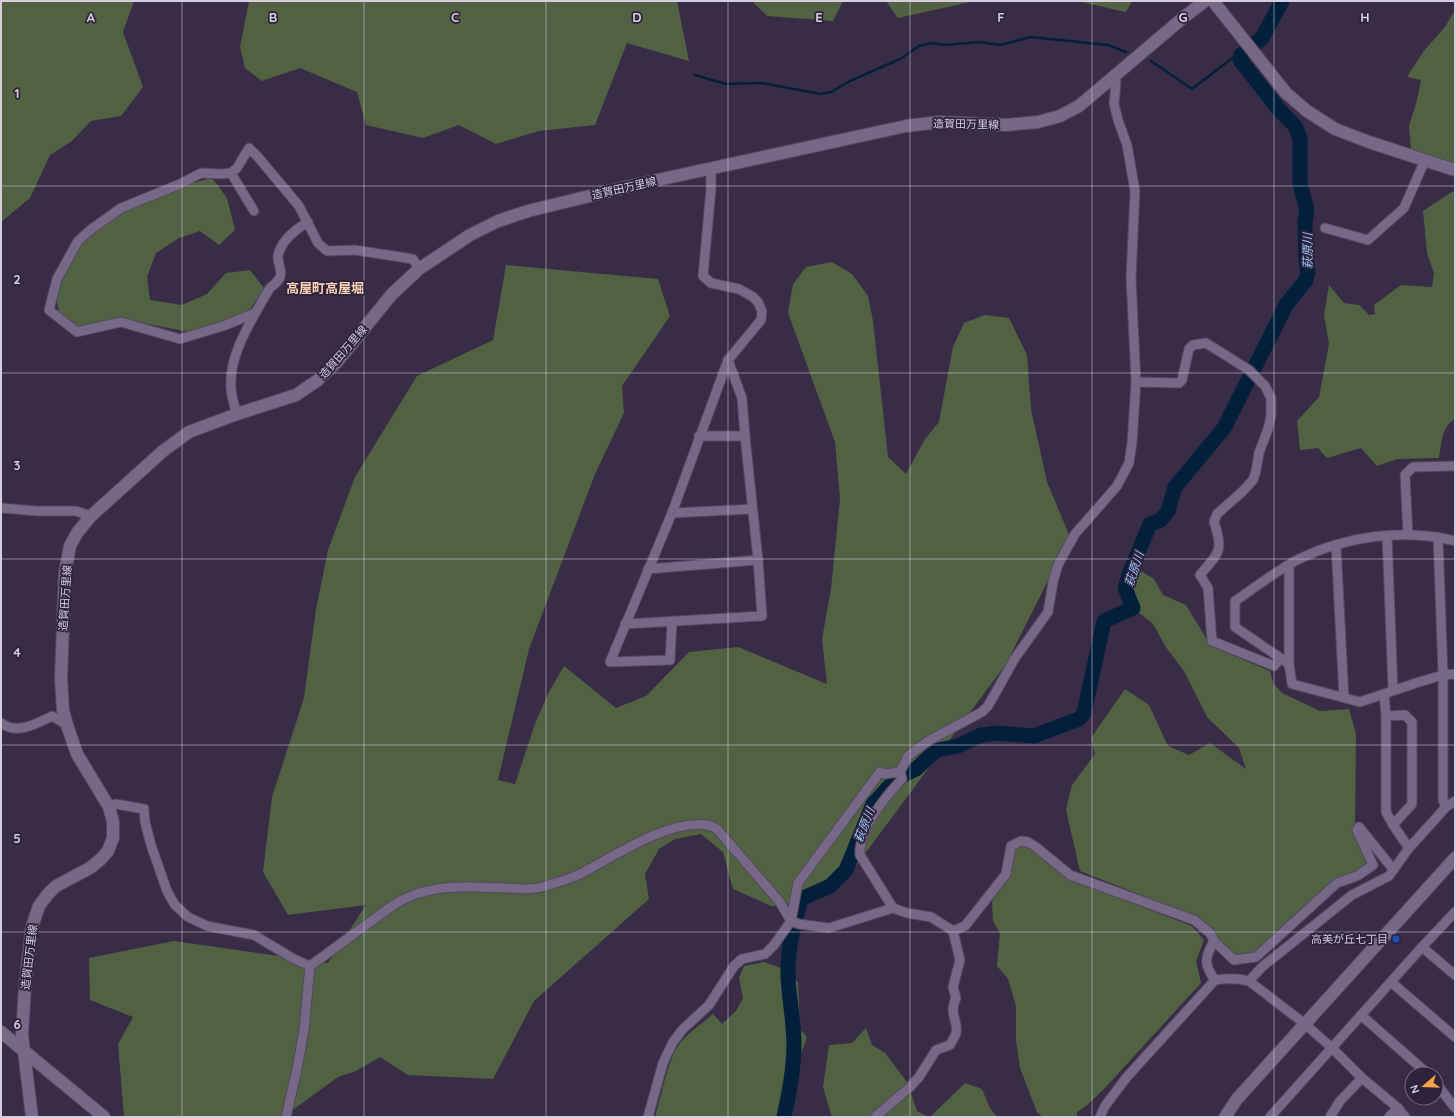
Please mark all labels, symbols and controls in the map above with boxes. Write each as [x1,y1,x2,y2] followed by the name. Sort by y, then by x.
[87,9,96,25] text: A
[269,9,277,25] text: B
[451,9,459,25] text: C
[632,9,642,25] text: D
[815,9,823,25] text: E
[997,9,1005,25] text: F
[1178,9,1188,25] text: G
[1360,9,1370,25] text: H
[14,85,20,101] text: 1
[933,116,999,132] street label: 造賀田万里線
[590,174,658,202] street label: 造賀田万里線
[1300,231,1315,269] water label: 萩原川
[13,271,21,287] text: 2
[286,280,364,296] district label: 高屋町高屋堀
[316,323,370,381] street label: 造賀田万里線
[14,457,21,473] text: 3
[1121,548,1147,588] water label: 萩原川
[56,565,74,631] street label: 造賀田万里線
[13,644,21,660] text: 4
[850,804,878,845] water label: 萩原川
[13,830,21,846] text: 5
[18,923,40,991] street label: 造賀田万里線
[1311,932,1388,946] place label: 高美が丘七丁目
[1391,934,1401,944] marker: 高美が丘七丁目
[13,1016,21,1032] text: 6
[1404,1066,1444,1106] north arrow
[1407,1083,1422,1095] text: N

